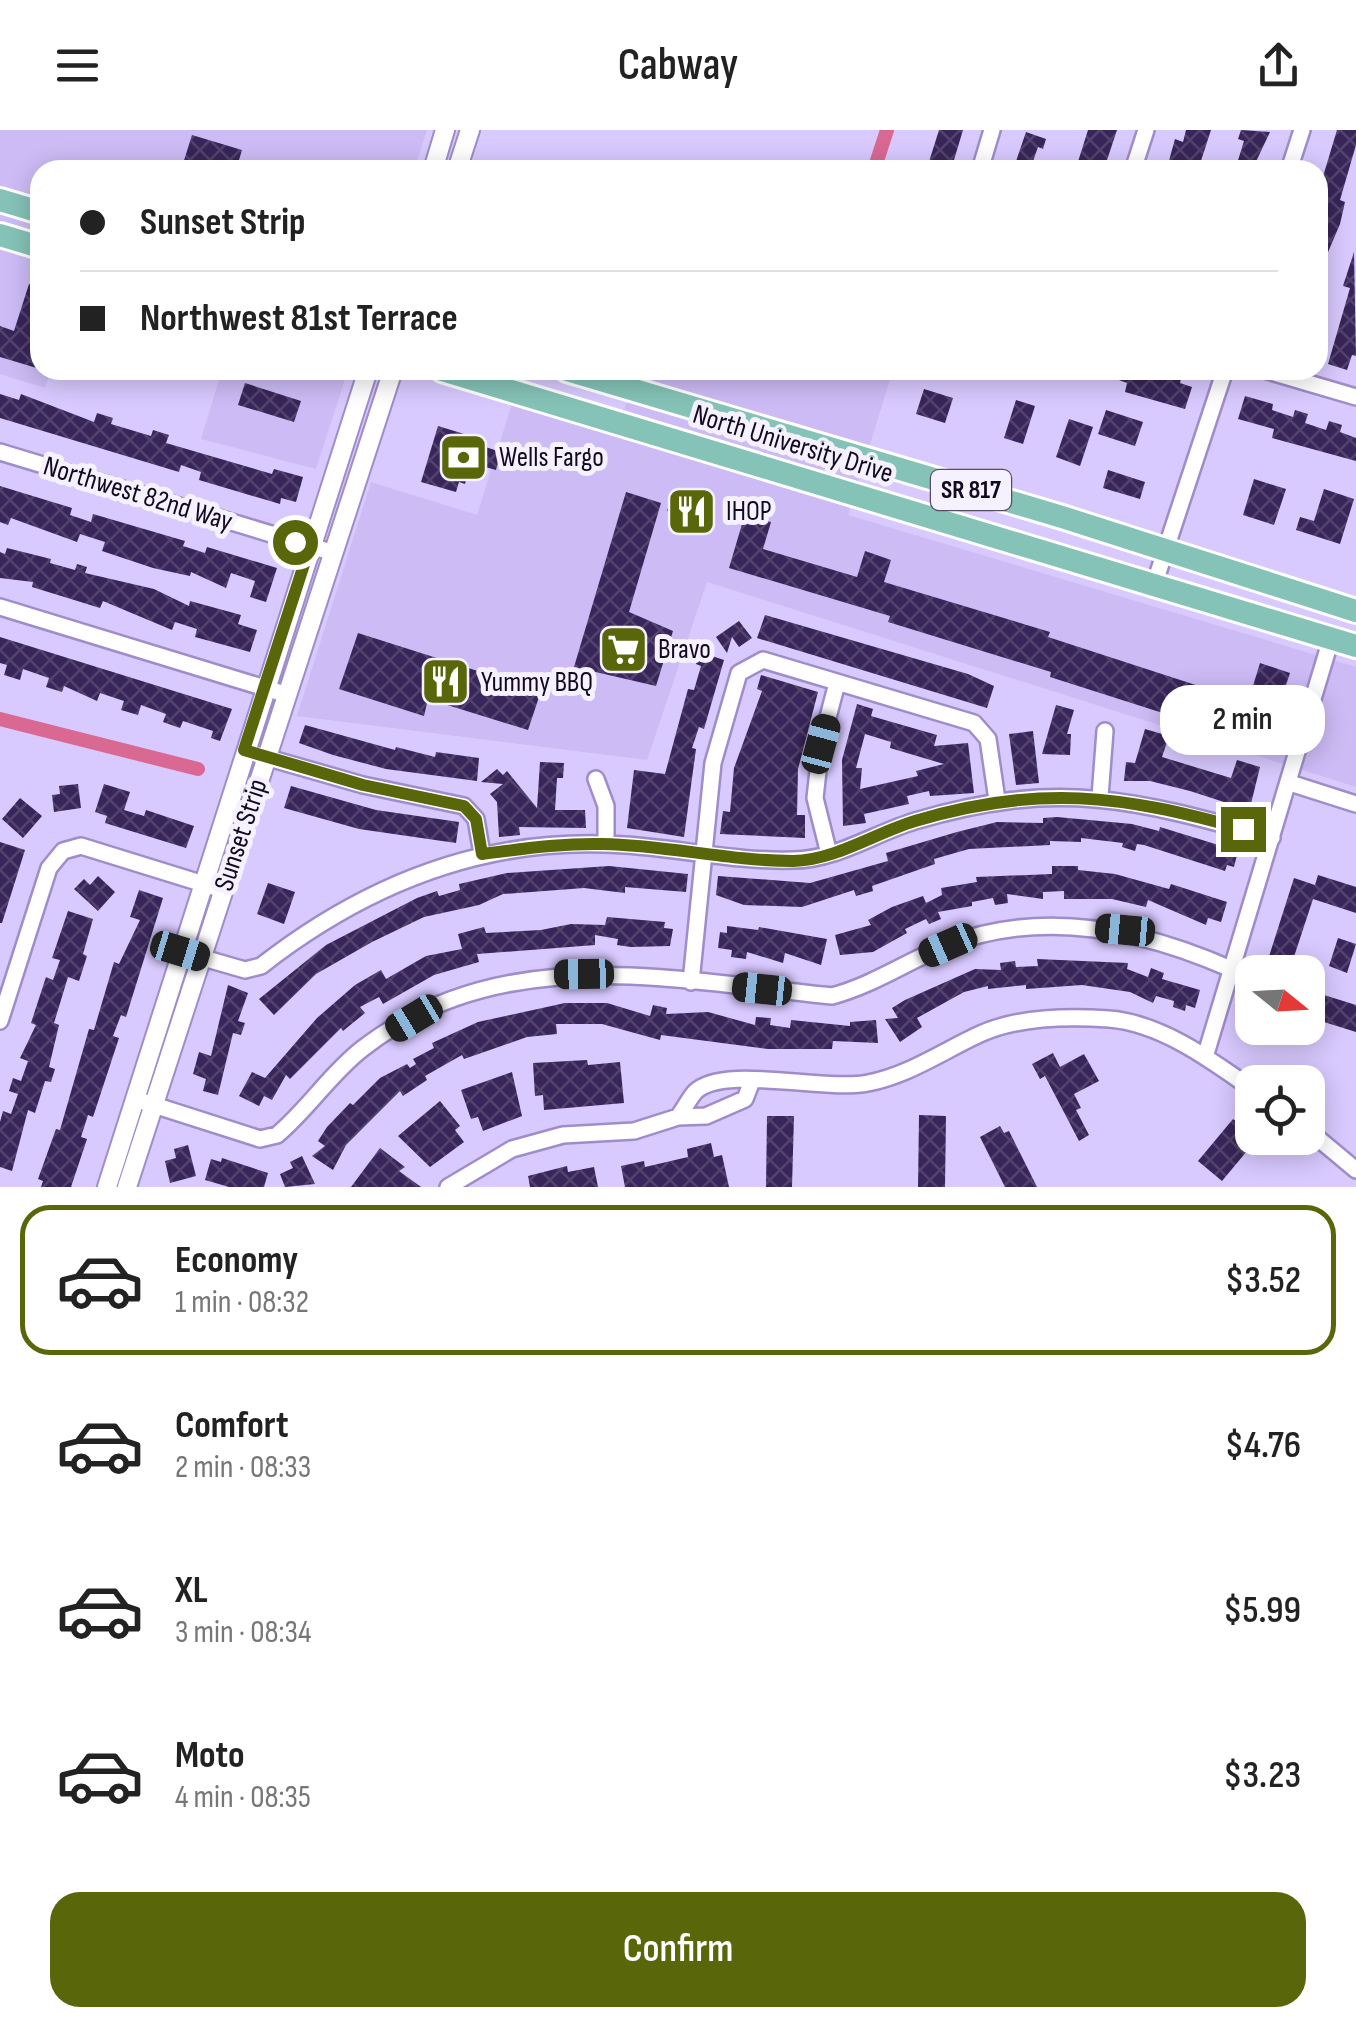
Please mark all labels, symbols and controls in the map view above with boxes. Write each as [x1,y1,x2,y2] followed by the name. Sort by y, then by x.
[50,38,105,93] icon: menu
[618,38,738,93] text: Cabway
[1251,38,1306,93] icon: share
[140,200,305,245] text: Sunset Strip
[140,296,458,341] text: Northwest 81st Terrace
[689,398,897,490] street label: North University Drive
[438,431,490,483] bank icon: Wells Fargo
[499,441,604,474] place label: Wells Fargo
[40,450,237,538] street label: Northwest 82nd Way
[931,470,1011,510] road number: SR 817
[665,485,717,537] restaurant icon: IHOP
[726,495,772,528] place label: IHOP
[273,520,318,565] route start
[597,623,649,675] supermarket icon: Bravo
[658,633,711,666] place label: Bravo
[420,656,472,708] restaurant icon: Yummy BBQ
[481,666,593,699] place label: Yummy BBQ
[1160,684,1326,754] callout: 2 min
[1213,700,1272,739] text: 2 min
[799,711,843,777] car
[208,775,274,895] street label: Sunset Strip
[1221,807,1266,852] route end
[1094,912,1156,948] car
[914,919,982,971] car
[147,928,213,974] car
[1235,955,1325,1045] north arrow
[1235,955,1325,1155] map controls
[554,958,614,990] car
[731,971,793,1007] car
[381,990,447,1046] car
[1235,1065,1325,1155] button: locate
[55,1235,145,1325] icon: car
[175,1238,298,1283] text: Economy
[1225,1258,1301,1303] text: $3.52
[175,1283,309,1322] text: 1 min · 08:32
[55,1400,145,1490] icon: car
[175,1403,289,1448] text: Comfort
[1225,1423,1301,1468] text: $4.76
[175,1448,311,1487] text: 2 min · 08:33
[55,1565,145,1655] icon: car
[175,1568,208,1613] text: XL
[1223,1588,1301,1633] text: $5.99
[175,1613,311,1652] text: 3 min · 08:34
[55,1730,145,1820] icon: car
[175,1733,245,1778] text: Moto
[1223,1753,1301,1798] text: $3.23
[175,1778,311,1817] text: 4 min · 08:35
[50,1892,1306,2007] button: Confirm

